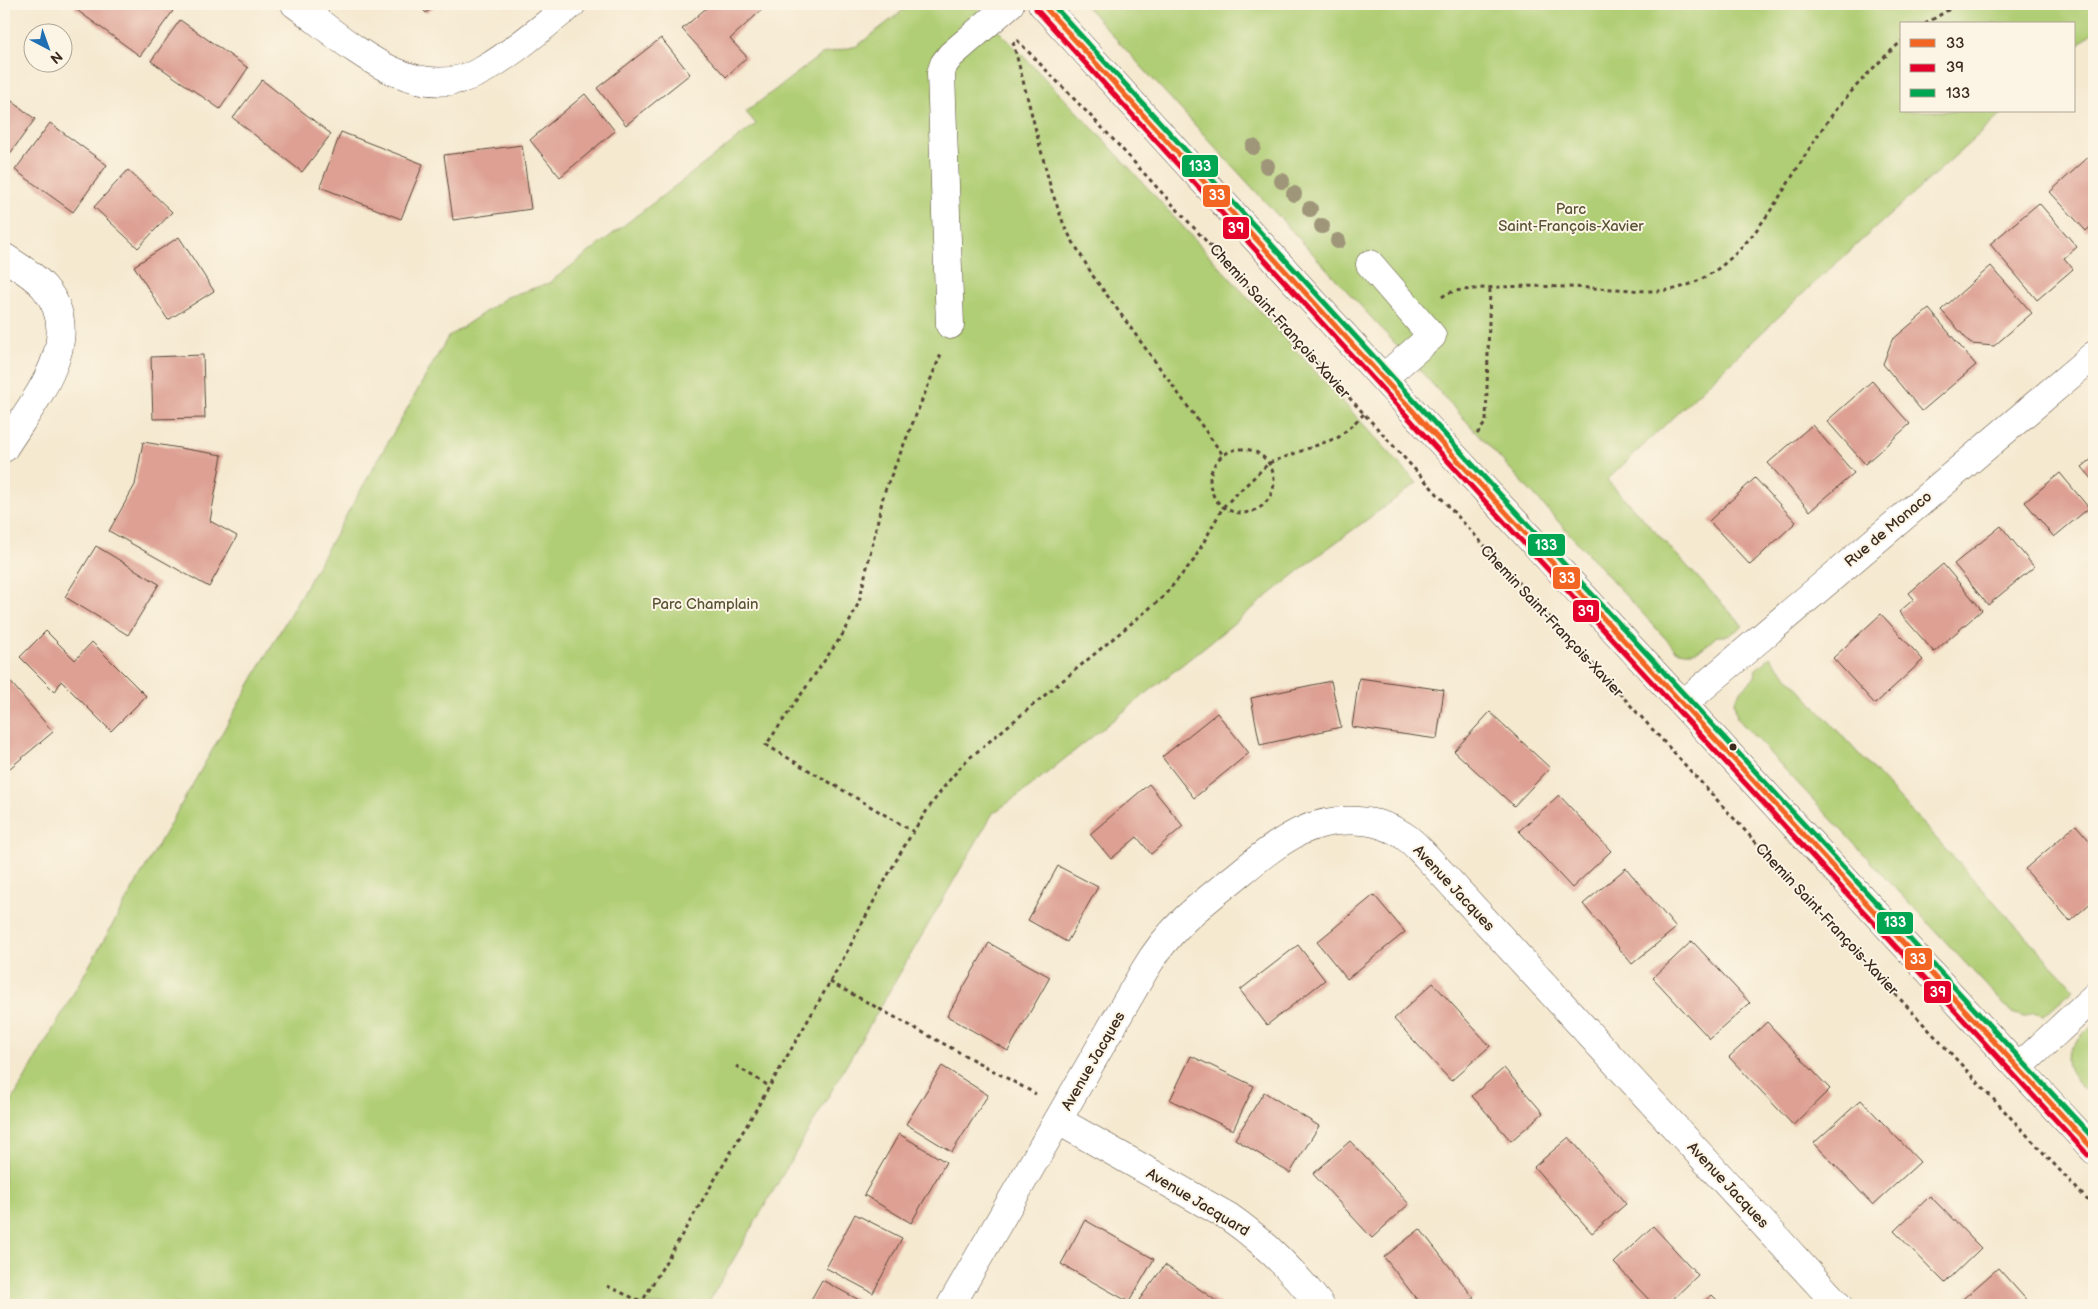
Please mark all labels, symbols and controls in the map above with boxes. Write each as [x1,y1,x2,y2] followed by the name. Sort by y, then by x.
[22,22,72,72] north arrow
[1900,22,2076,112] legend
[1946,34,1964,53] text: 33
[47,48,66,67] text: N
[1946,58,1964,77] text: 39
[1946,84,1970,103] text: 133
[1181,154,1219,178] line badge: 133
[1189,158,1211,175] text: 133
[1202,184,1231,208] line badge: 33
[1209,187,1225,204] text: 33
[1498,200,1644,236] park label: Parc Saint-François-Xavier
[1222,216,1250,240] line badge: 39
[1228,220,1244,237] text: 39
[1205,240,1354,403] street label: Chemin Saint-François-Xavier
[1841,487,1936,572] street label: Rue de Monaco
[1527,533,1566,557] line badge: 133
[1535,537,1557,554] text: 133
[1476,541,1628,702] street label: Chemin Saint-François-Xavier
[1552,566,1581,590] line badge: 33
[1559,570,1575,587] text: 33
[652,595,758,614] park label: Parc Champlain
[1572,599,1600,623] line badge: 39
[1578,603,1594,620] text: 39
[1728,742,1738,752] unlabelled marker
[1751,839,1903,1000] street label: Chemin Saint-François-Xavier
[1409,841,1499,936] street label: Avenue Jacques
[1876,911,1914,935] line badge: 133
[1884,914,1906,931] text: 133
[1904,947,1933,971] line badge: 33
[1910,951,1926,968] text: 33
[1923,980,1952,1004] line badge: 39
[1930,984,1946,1001] text: 39
[1057,1008,1130,1114] street label: Avenue Jacques
[1683,1138,1773,1233] street label: Avenue Jacques
[1143,1164,1253,1241] street label: Avenue Jacquard

